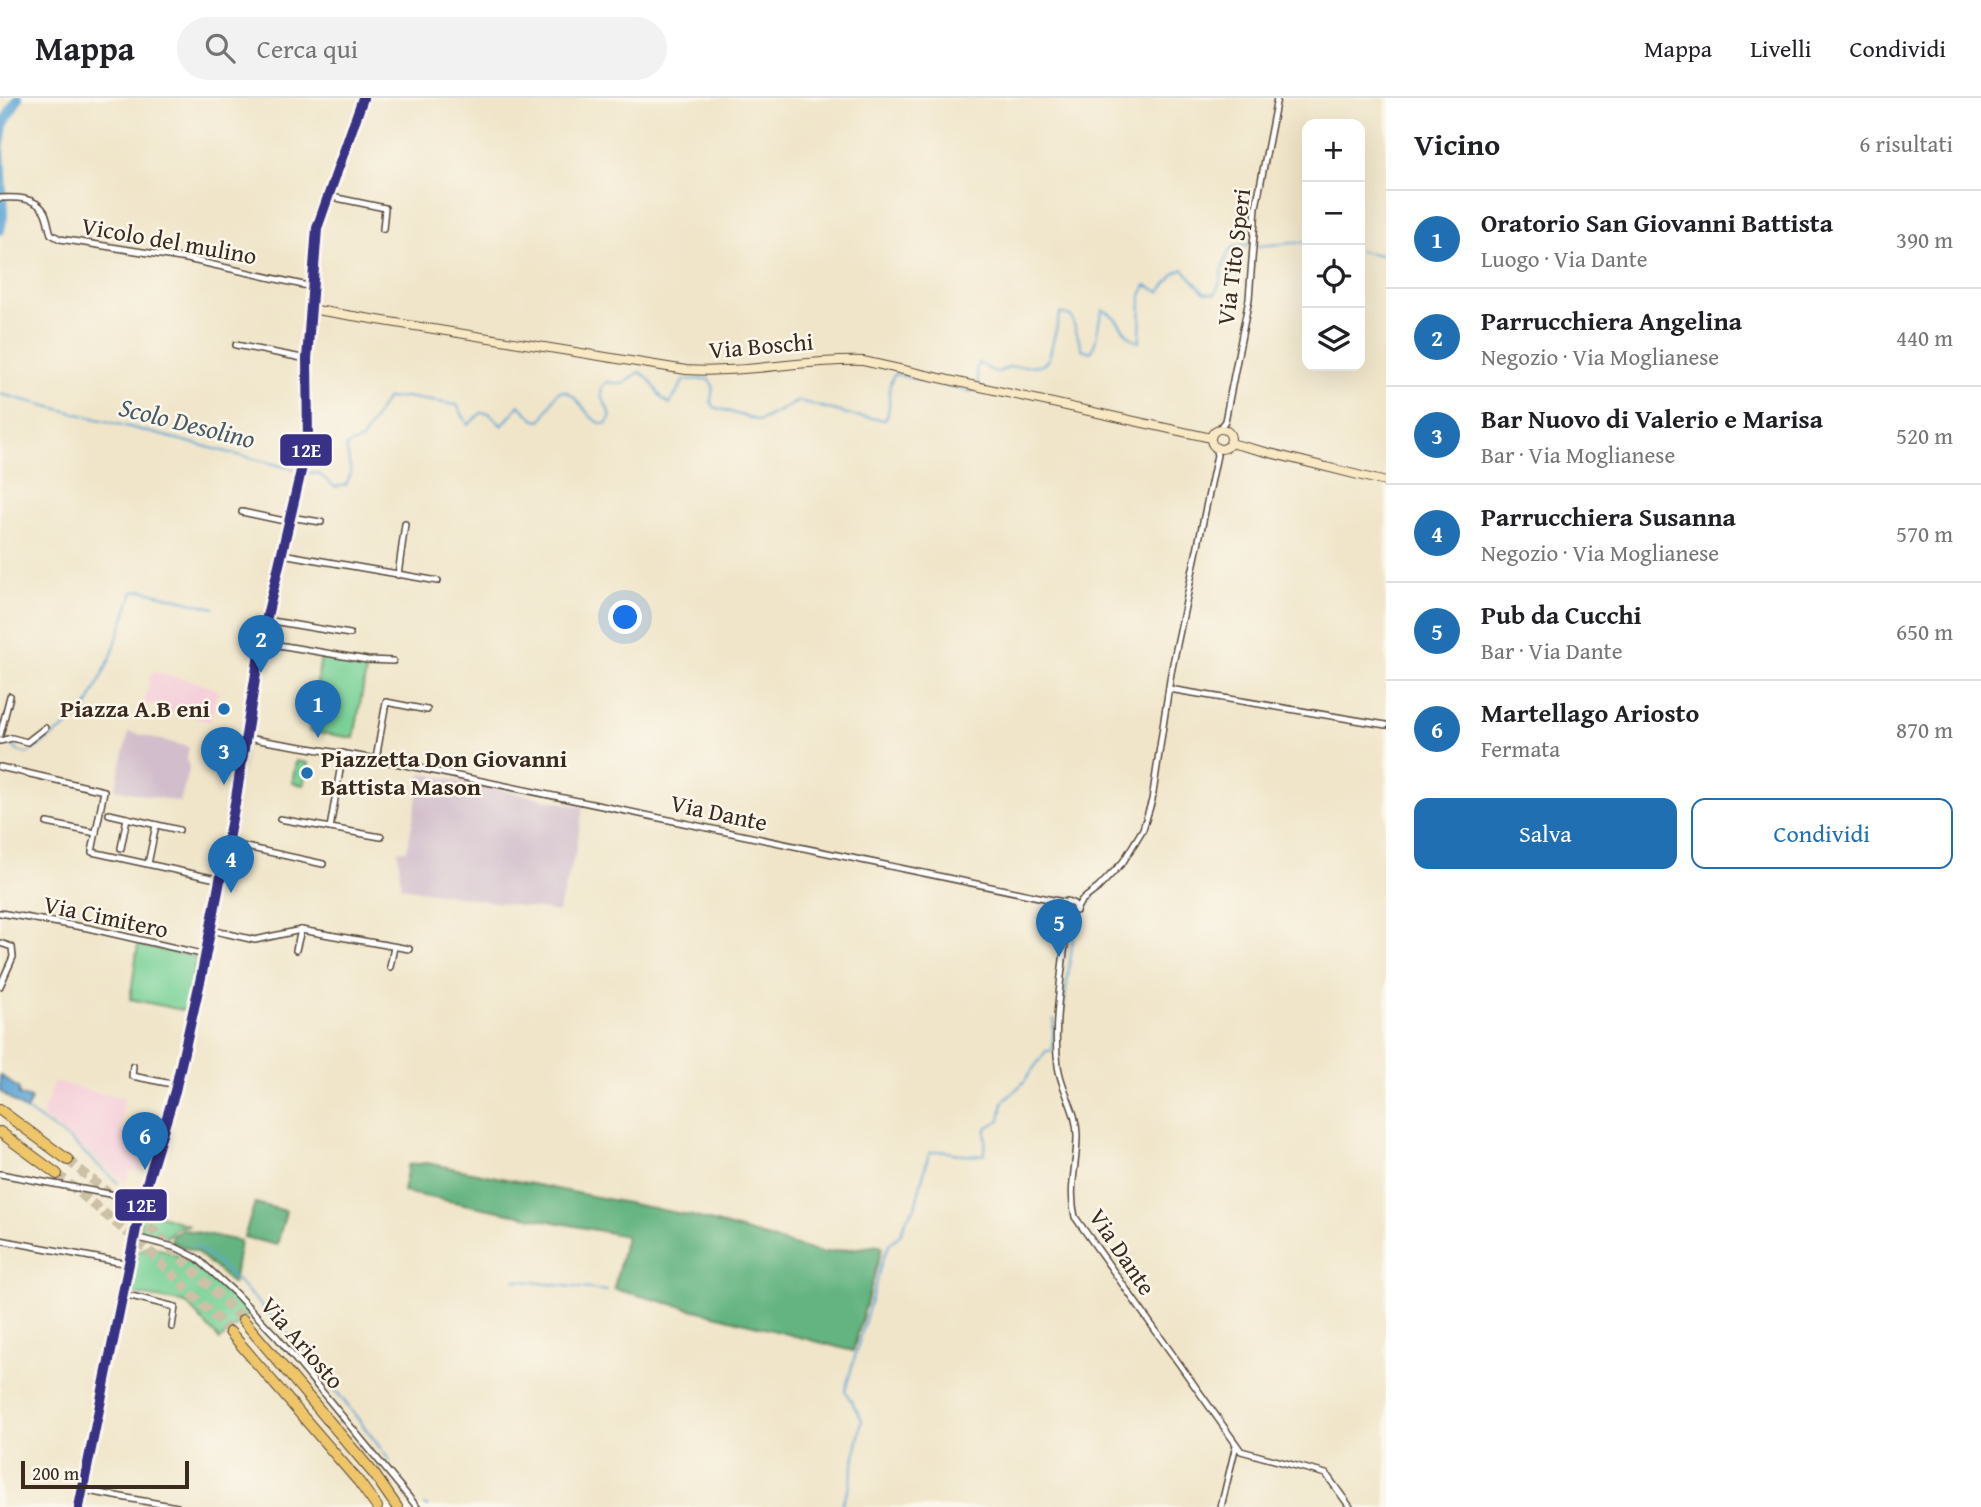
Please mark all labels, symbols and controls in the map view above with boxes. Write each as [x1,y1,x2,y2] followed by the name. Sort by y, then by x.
[177,17,667,80] search box
[35,24,135,72] text: Mappa
[201,29,239,67] icon: search
[257,29,358,68] text: Cerca qui
[1644,31,1712,66] text: Mappa
[1750,31,1811,66] text: Livelli
[1849,31,1946,66] text: Condividi
[1302,119,1365,371] map controls
[1302,119,1365,182] button: +
[1414,122,1500,166] text: Vicino
[1859,127,1953,160] text: 6 risultati
[1302,182,1365,245] button: −
[1208,186,1259,327] street label: Via Tito Speri
[1481,203,1833,242] text: Oratorio San Giovanni Battista
[79,208,260,273] street label: Vicolo del mulino
[1431,223,1443,256] text: 1
[1896,223,1953,256] text: 390 m
[1481,242,1648,275] text: Luogo · Via Dante
[1302,245,1365,308] button: locate
[1481,301,1742,340] text: Parrucchiera Angelina
[1302,308,1365,371] button: layers
[1431,321,1443,354] text: 2
[1896,321,1953,354] text: 440 m
[707,323,815,368] street label: Via Boschi
[1481,340,1719,373] text: Negozio · Via Moglianese
[115,387,259,458] water label: Scolo Desolino
[1481,399,1823,438] text: Bar Nuovo di Valerio e Marisa
[1431,419,1443,452] text: 3
[1896,419,1953,452] text: 520 m
[279,433,333,467] line badge: 12E
[291,436,321,464] text: 12E
[1481,438,1675,471] text: Bar · Via Moglianese
[1481,497,1736,536] text: Parrucchiera Susanna
[1431,517,1443,550] text: 4
[1896,517,1953,550] text: 570 m
[1481,536,1719,569] text: Negozio · Via Moglianese
[1481,595,1642,634] text: Pub da Cucchi
[608,600,642,634] your location
[238,615,284,673] pin: 2
[1431,615,1443,648] text: 5
[1896,615,1953,648] text: 650 m
[1481,634,1622,667] text: Bar · Via Dante
[295,680,341,738] pin: 1
[60,691,210,726] place label: Piazza A.B eni
[1481,693,1699,732] text: Martellago Ariosto
[216,701,232,717] marker: Piazza A.B eni
[1431,713,1443,746] text: 6
[1896,713,1953,746] text: 870 m
[201,727,247,785] pin: 3
[1481,732,1560,765] text: Fermata
[321,741,567,804] place label: Piazzetta Don Giovanni Battista Mason
[299,765,315,781] marker: Piazzetta Don Giovanni Battista Mason
[667,785,771,840] street label: Via Dante
[1414,798,1677,869] button: Salva
[1691,798,1953,869] button: Condividi
[208,835,254,893] pin: 4
[40,886,172,947] street label: Via Cimitero
[1036,899,1082,957] pin: 5
[122,1112,168,1170] pin: 6
[114,1188,168,1222] line badge: 12E
[126,1191,156,1219] text: 12E
[1080,1201,1164,1302] street label: Via Dante
[252,1289,353,1397] street label: Via Ariosto
[21,1458,189,1490] scale bar
[32,1459,79,1487] text: 200 m

